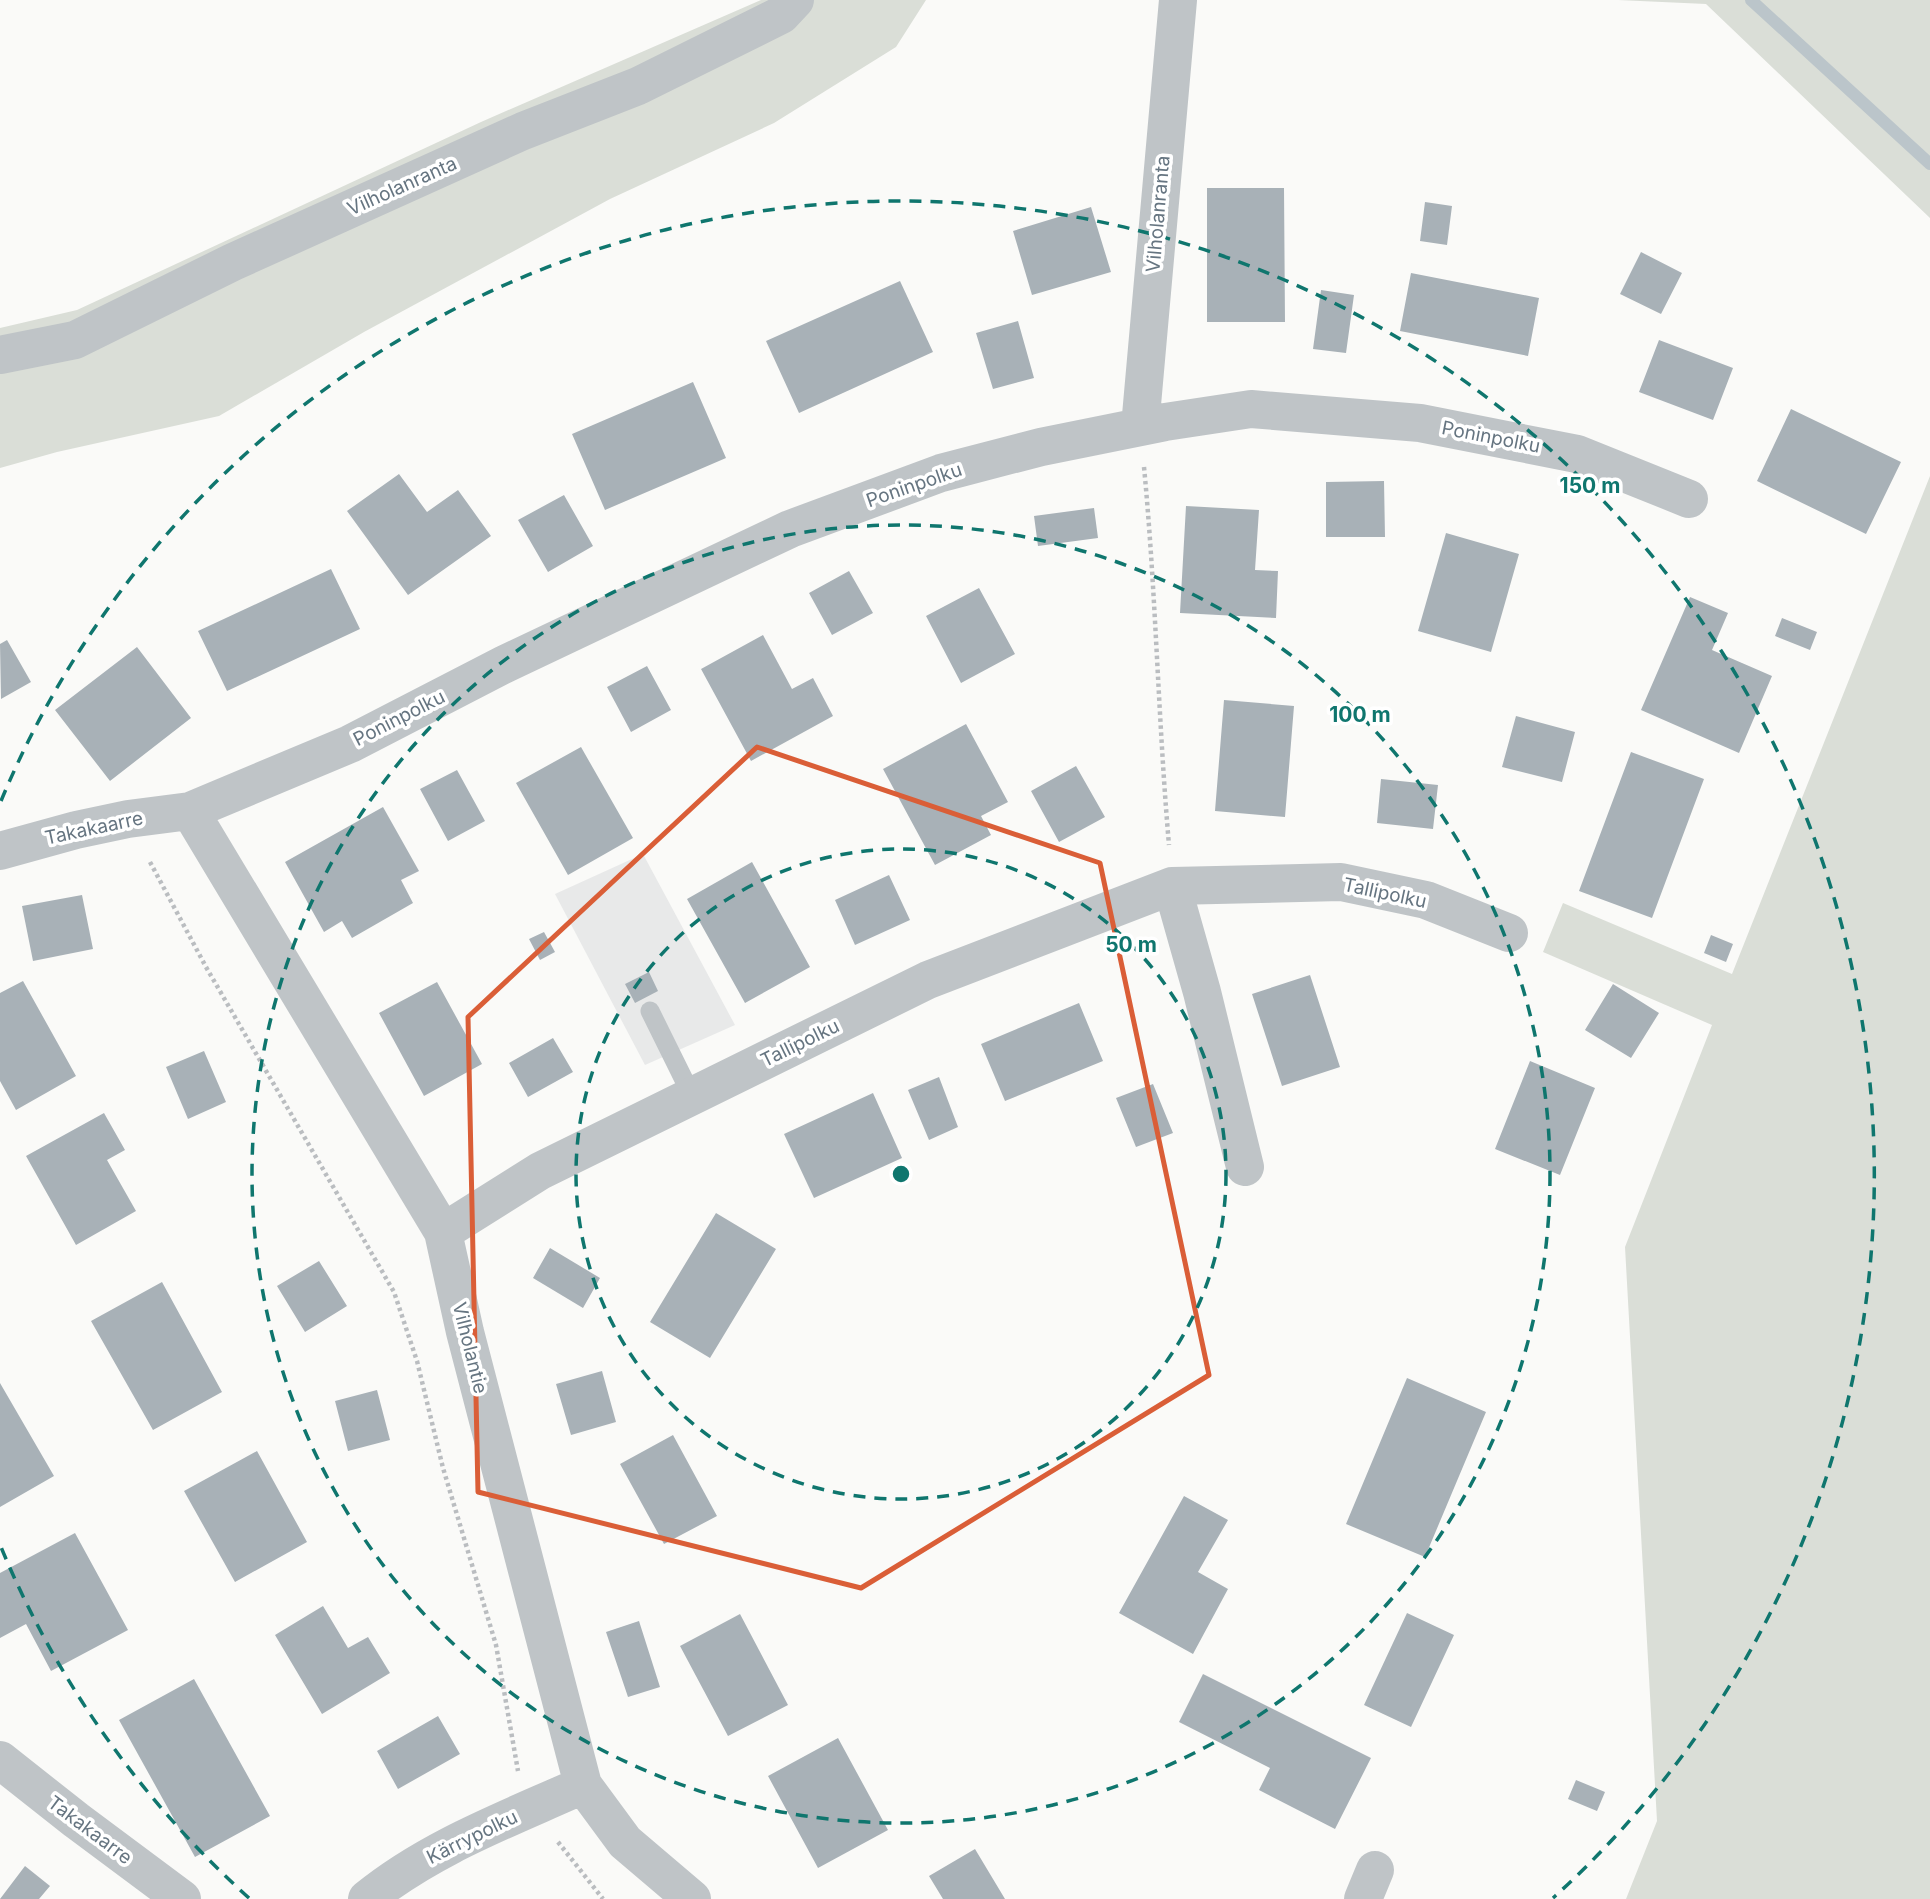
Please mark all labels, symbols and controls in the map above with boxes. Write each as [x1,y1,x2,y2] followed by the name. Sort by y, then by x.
[344,152,460,220] street label: Vilholanranta
[1141,154,1175,274] street label: Vilholanranta
[1440,416,1542,458] street label: Poninpolku
[863,458,965,512] street label: Poninpolku
[1560,473,1620,498] text: 150 m
[349,685,449,751] street label: Poninpolku
[1329,702,1391,727] text: 100 m
[43,806,145,850] street label: Takakaarre
[1341,873,1429,913] street label: Tallipolku
[1105,932,1157,957] text: 50 m
[757,1014,843,1072] street label: Tallipolku
[889,1162,913,1186] centre of rings
[448,1300,492,1396] street label: Vilholantie
[43,1791,137,1869] street label: Takakaarre
[423,1805,521,1869] street label: Kärrypolku

